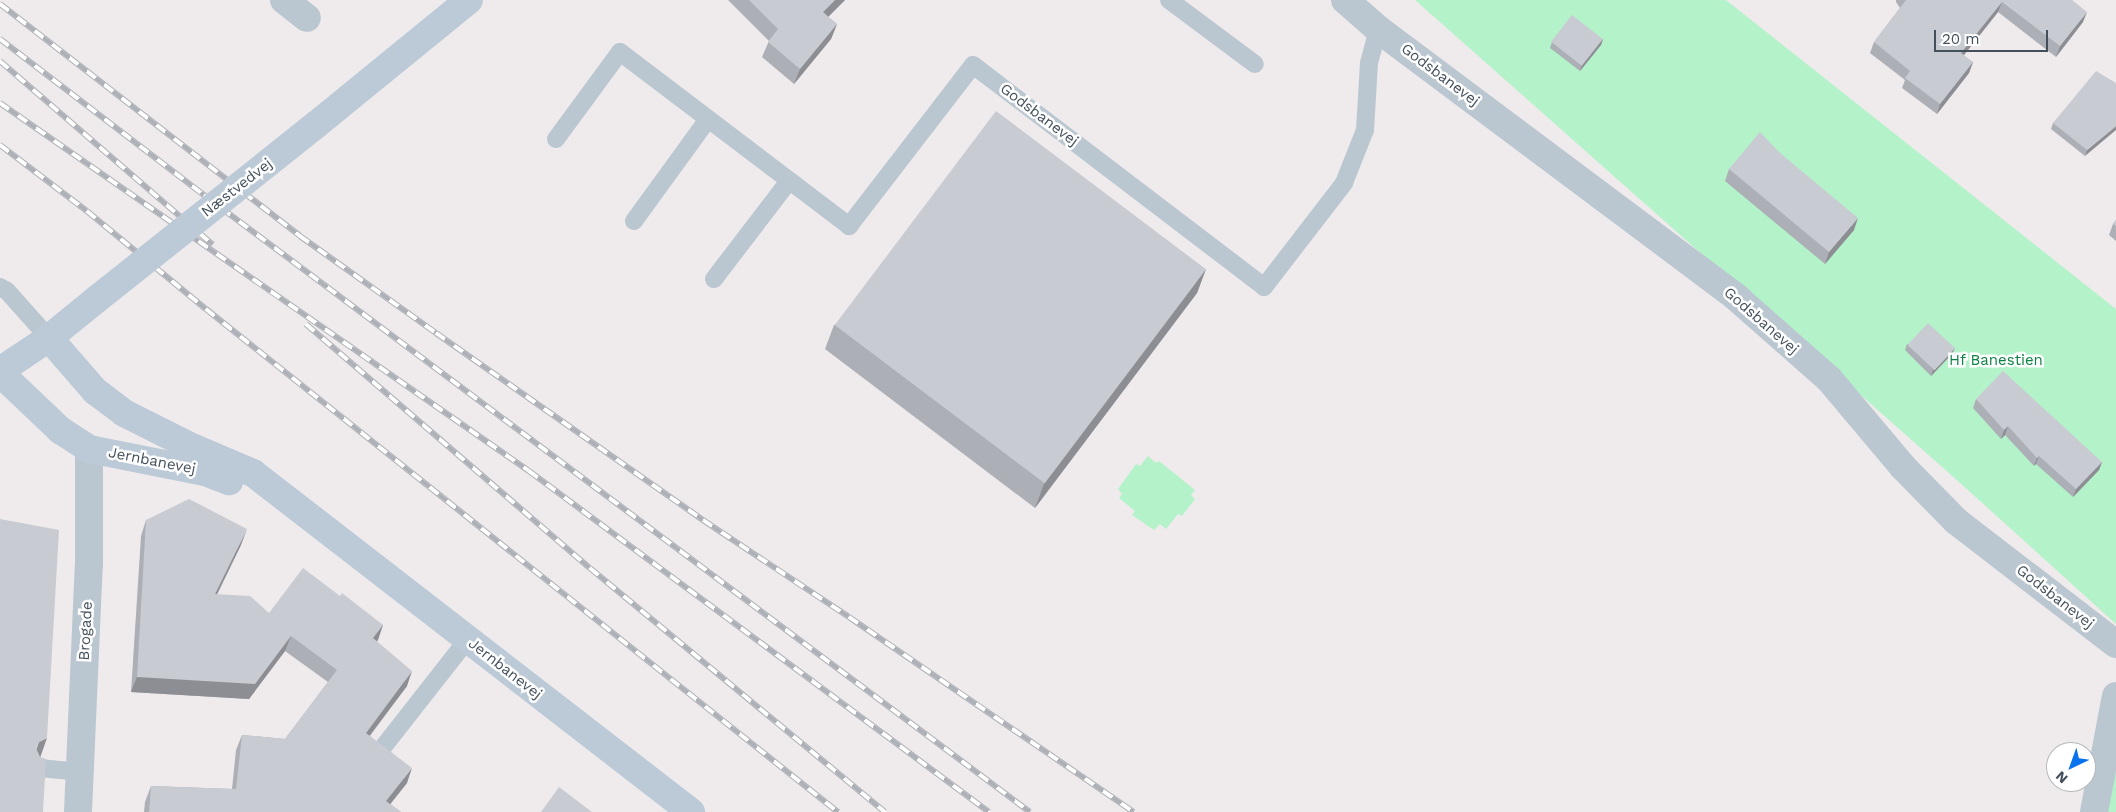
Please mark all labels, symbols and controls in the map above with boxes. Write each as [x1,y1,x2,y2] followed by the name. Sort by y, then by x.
[1936,20,2050,52] scale bar
[1942,30,1980,48] text: 20 m
[1397,40,1483,110] street label: Godsbanevej
[996,80,1082,150] street label: Godsbanevej
[198,155,276,221] street label: Næstvedvej
[1720,284,1802,358] street label: Godsbanevej
[1949,352,2043,370] park label: Hf Banestien
[107,444,197,478] street label: Jernbanevej
[2013,561,2097,633] street label: Godsbanevej
[75,601,97,661] street label: Brogade
[465,635,545,703] street label: Jernbanevej
[2046,742,2096,792] north arrow
[2052,768,2071,787] text: N

